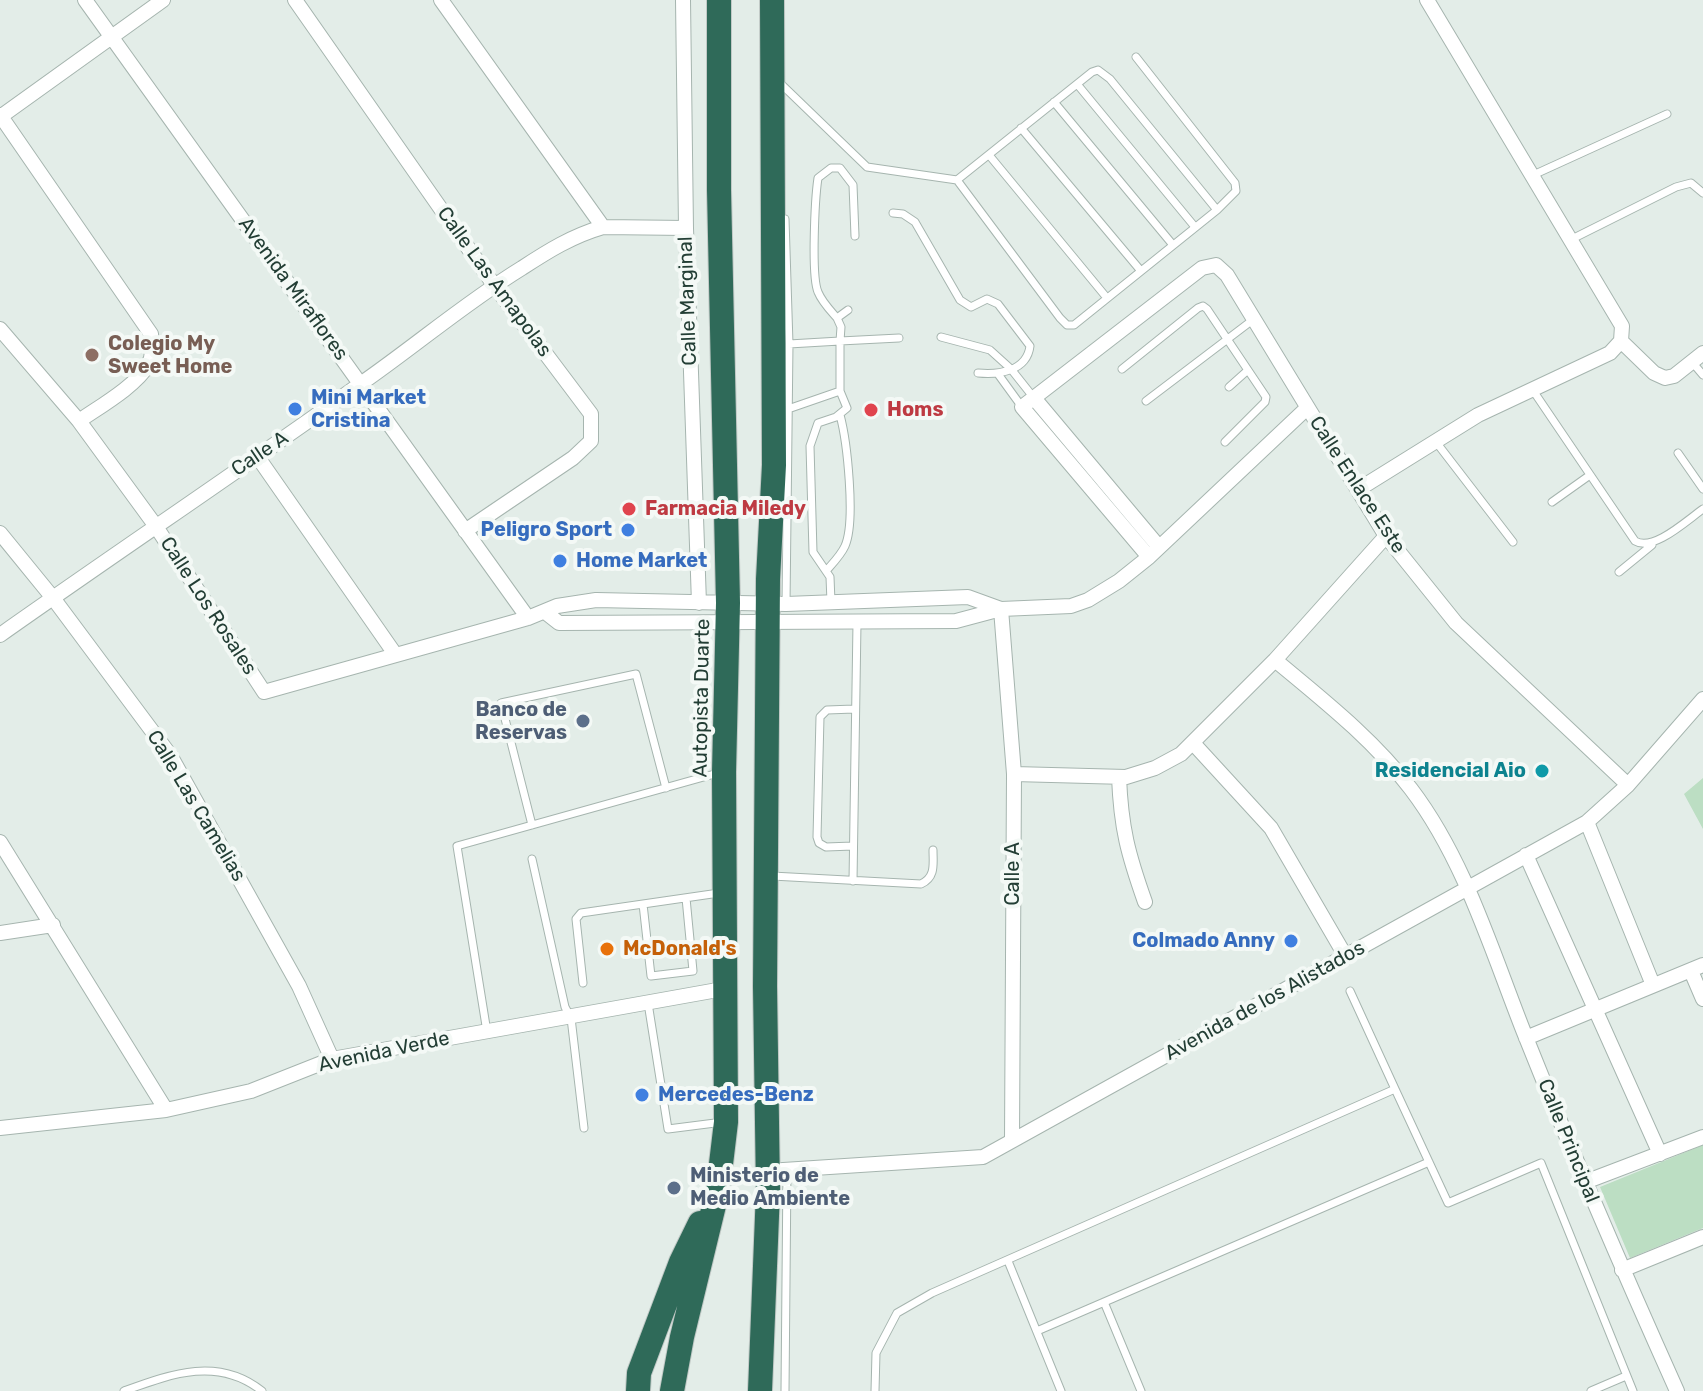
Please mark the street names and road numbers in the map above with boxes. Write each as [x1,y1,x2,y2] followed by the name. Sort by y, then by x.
[432,202,556,362] street label: Calle Las Amapolas
[233,213,353,365] street label: Avenida Miraflores
[674,236,702,366] street label: Calle Marginal
[1304,412,1410,558] street label: Calle Enlace Este
[227,426,293,482] street label: Calle A
[154,532,262,680] street label: Calle Los Rosales
[689,618,715,778] street label: Autopista Duarte
[141,726,251,886] street label: Calle Las Camelias
[1001,842,1025,906] street label: Calle A
[1161,936,1369,1066] street label: Avenida de los Alistados
[316,1026,452,1078] street label: Avenida Verde
[1532,1076,1604,1206] street label: Calle Principal

